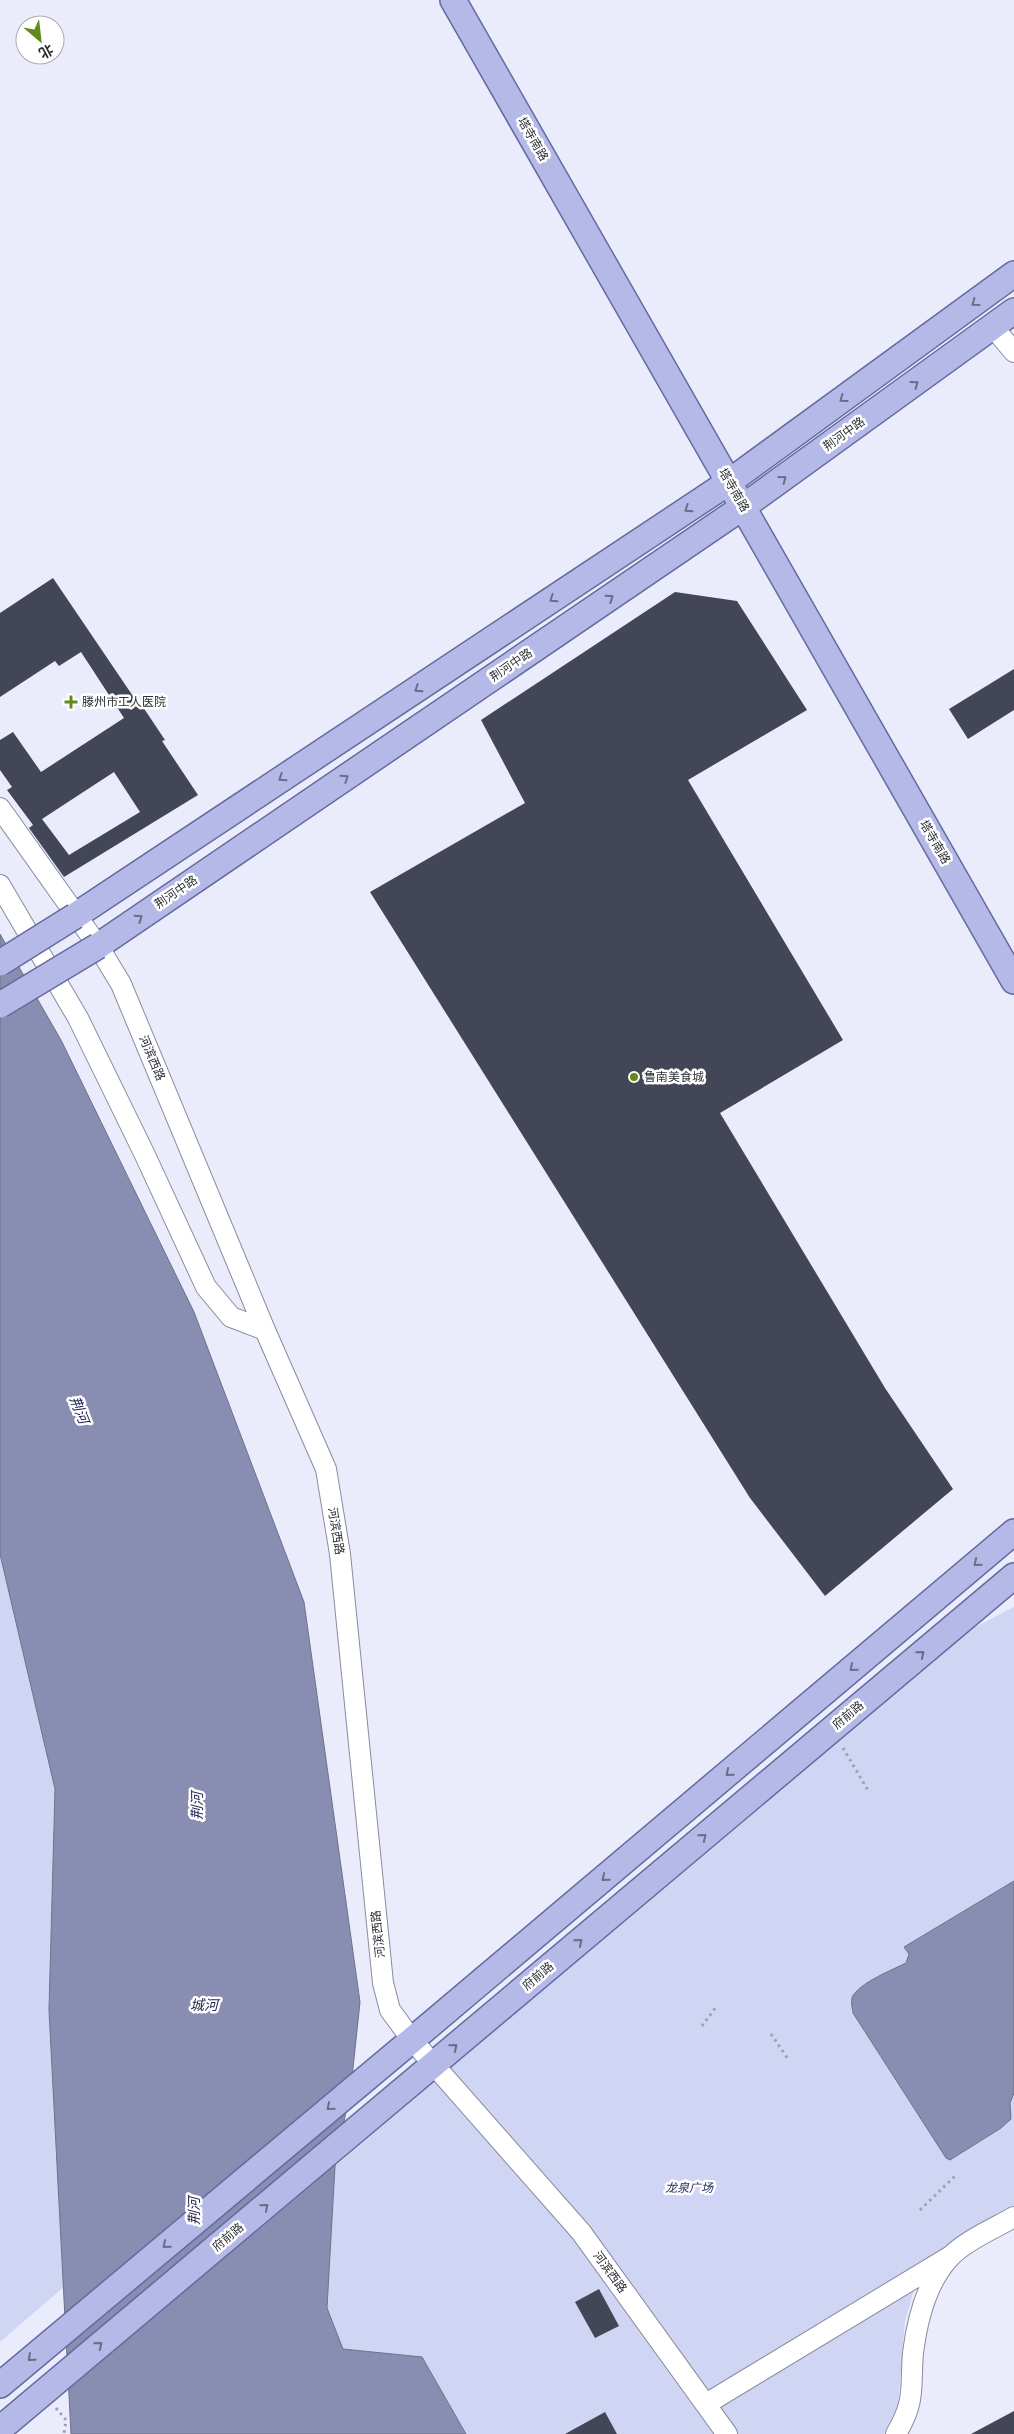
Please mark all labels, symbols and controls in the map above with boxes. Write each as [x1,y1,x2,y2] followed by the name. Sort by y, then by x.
[15,15,65,65] north arrow
[36,40,56,62] text: 北
[515,115,551,163] street label: 塔寺南路
[971,297,981,306] one-way arrow
[909,381,918,389] one-way arrow
[840,393,849,401] one-way arrow
[820,414,868,454] street label: 荆河中路
[716,466,752,514] street label: 塔寺南路
[777,476,787,485] one-way arrow
[685,503,694,512] one-way arrow
[549,593,559,602] one-way arrow
[604,595,614,604] one-way arrow
[487,646,535,684] street label: 荆河中路
[414,682,423,692] one-way arrow
[64,695,78,709] marker: 滕州市工人医院
[82,695,166,709] place label: 滕州市工人医院
[278,772,287,782] one-way arrow
[340,775,349,784] one-way arrow
[917,818,953,866] street label: 塔寺南路
[152,873,200,911] street label: 荆河中路
[133,915,142,924] one-way arrow
[136,1033,168,1083] street label: 河滨西路
[644,1070,704,1084] place label: 鲁南美食城
[628,1071,640,1083] marker: 鲁南美食城
[66,1394,93,1429] water label: 荆河
[325,1506,347,1556] street label: 河滨西路
[973,1557,982,1566] one-way arrow
[915,1651,924,1659] one-way arrow
[849,1662,858,1671] one-way arrow
[830,1698,866,1732] street label: 府前路
[725,1767,734,1776] one-way arrow
[189,1789,206,1820] water label: 荆河
[697,1834,706,1843] one-way arrow
[601,1872,610,1881] one-way arrow
[369,1909,387,1959] street label: 河滨西路
[573,1939,582,1948] one-way arrow
[520,1959,556,1993] street label: 府前路
[190,1997,221,2014] water label: 城河
[449,2043,458,2052] one-way arrow
[327,2102,336,2111] one-way arrow
[665,2181,714,2195] park label: 龙泉广场
[186,2194,203,2225] water label: 荆河
[259,2203,268,2212] one-way arrow
[210,2220,246,2254] street label: 府前路
[162,2240,171,2249] one-way arrow
[590,2248,630,2296] street label: 河滨西路
[94,2341,103,2350] one-way arrow
[28,2352,37,2361] one-way arrow

